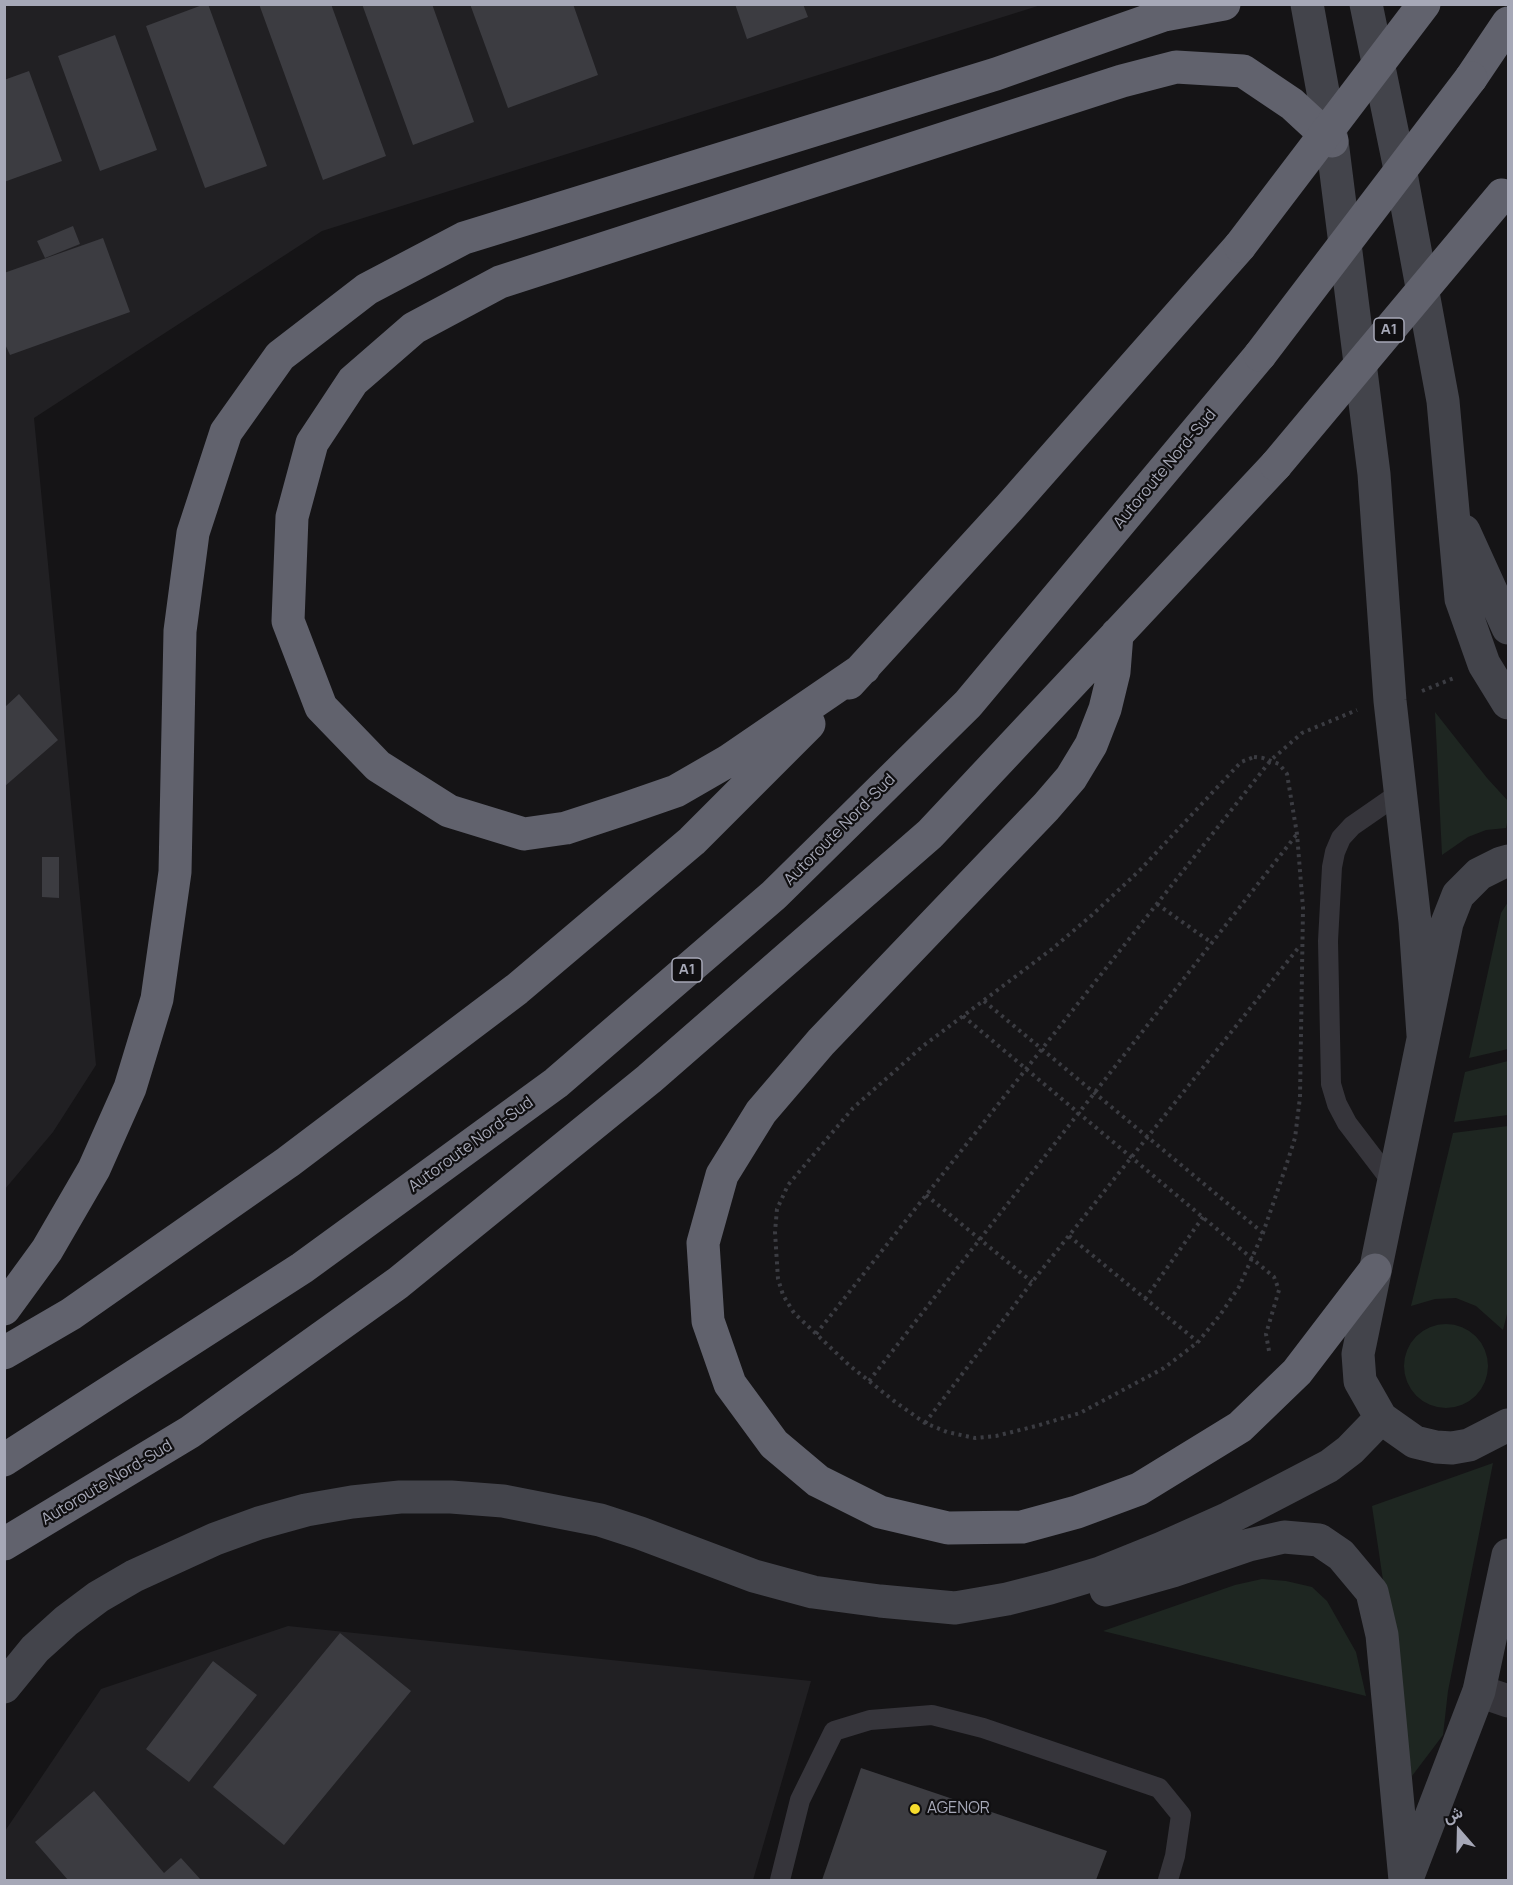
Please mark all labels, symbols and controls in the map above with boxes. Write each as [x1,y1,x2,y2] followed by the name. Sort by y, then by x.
[1374,318,1404,342] road number: A1
[1110,406,1220,532] street label: Autoroute Nord-Sud
[780,770,900,890] street label: Autoroute Nord-Sud
[672,958,702,982] road number: A1
[405,1093,537,1197] street label: Autoroute Nord-Sud
[38,1436,176,1530] street label: Autoroute Nord-Sud
[927,1799,990,1819] place label: AGENOR
[1440,1800,1466,1828] text: ش
[1429,1801,1489,1861] north arrow
[908,1802,922,1816] marker: AGENOR

